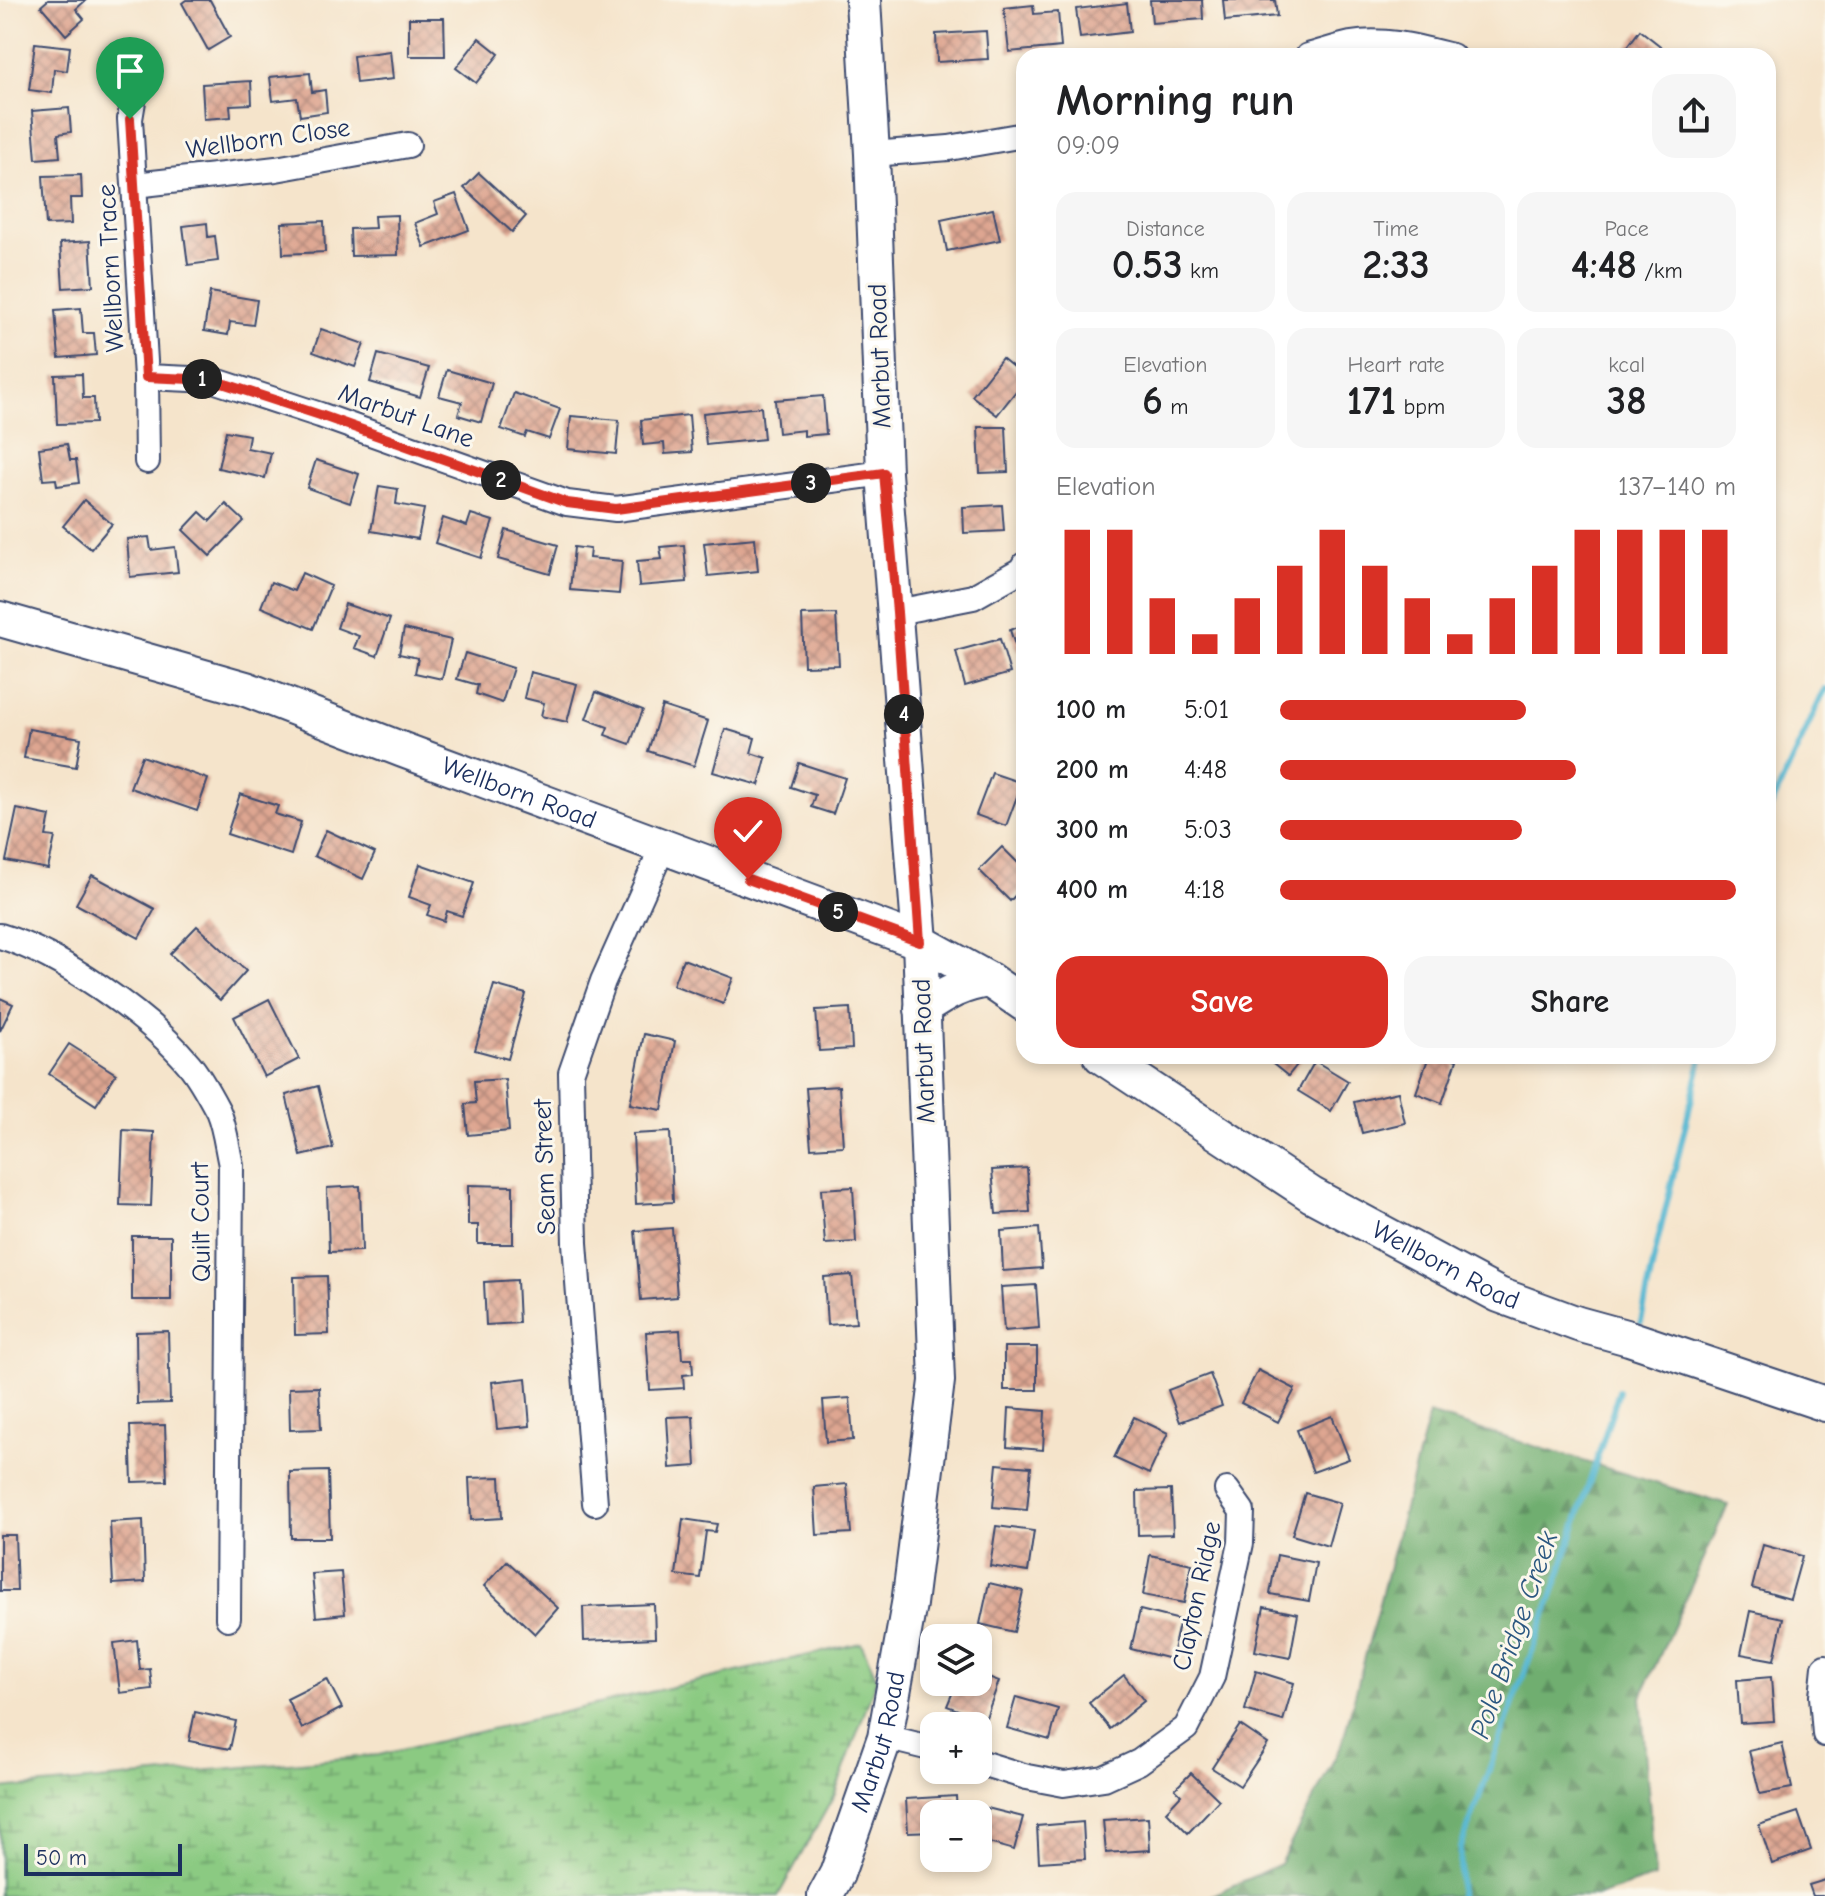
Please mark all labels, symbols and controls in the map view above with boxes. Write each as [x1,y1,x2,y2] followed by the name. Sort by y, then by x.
[96,37,164,119] pin
[108,49,152,93] icon: arrive
[1652,74,1736,158] button: share
[1056,75,1295,126] text: Morning run
[184,113,352,165] street label: Wellborn Close
[1056,131,1120,161] text: 09:09
[92,183,130,353] street label: Wellborn Trace
[1126,216,1205,242] text: Distance
[1373,216,1419,242] text: Time
[1604,216,1649,242] text: Pace
[1112,242,1183,288] text: 0.53
[1362,242,1430,288] text: 2:33
[1571,242,1637,288] text: 4:48
[1183,258,1219,284] text: km
[1637,258,1683,284] text: /km
[862,283,898,429] street label: Marbut Road
[1123,352,1207,378] text: Elevation
[1347,352,1444,378] text: Heart rate
[1608,352,1645,378] text: kcal
[182,359,222,399] pin: 1
[198,366,206,392] text: 1
[334,378,478,454] street label: Marbut Lane
[1142,378,1163,424] text: 6
[1347,378,1396,424] text: 171
[1607,378,1647,424] text: 38
[1163,394,1189,420] text: m
[1396,394,1445,420] text: bpm
[481,460,521,500] pin: 2
[791,463,831,503] pin: 3
[496,467,506,493] text: 2
[806,470,816,496] text: 3
[1056,472,1156,502] text: Elevation
[1618,472,1736,502] text: 137–140 m
[884,694,924,734] pin: 4
[1056,695,1126,725] text: 100 m
[1184,695,1229,725] text: 5:01
[899,701,909,727] text: 4
[438,751,600,835] street label: Wellborn Road
[1056,755,1129,785] text: 200 m
[1184,755,1227,785] text: 4:48
[714,797,782,879] pin
[726,809,770,853] icon: check
[1056,815,1129,845] text: 300 m
[1184,815,1232,845] text: 5:03
[1056,875,1128,905] text: 400 m
[1184,875,1225,905] text: 4:18
[818,892,858,932] pin: 5
[832,899,844,925] text: 5
[1056,956,1388,1048] button: Save
[1404,956,1736,1048] button: Share
[906,978,942,1124] street label: Marbut Road
[528,1097,562,1236] street label: Seam Street
[185,1160,217,1282] street label: Quilt Court
[1367,1215,1523,1316] street label: Wellborn Road
[1167,1518,1227,1674] street label: Clayton Ridge
[1464,1527,1565,1743] water label: Pole Bridge Creek
[920,1624,992,1872] map controls
[920,1624,992,1696] button: layers
[845,1669,912,1816] street label: Marbut Road
[920,1712,992,1784] button: +
[920,1800,992,1872] button: −
[24,1840,182,1876] scale bar
[36,1845,87,1871] text: 50 m

